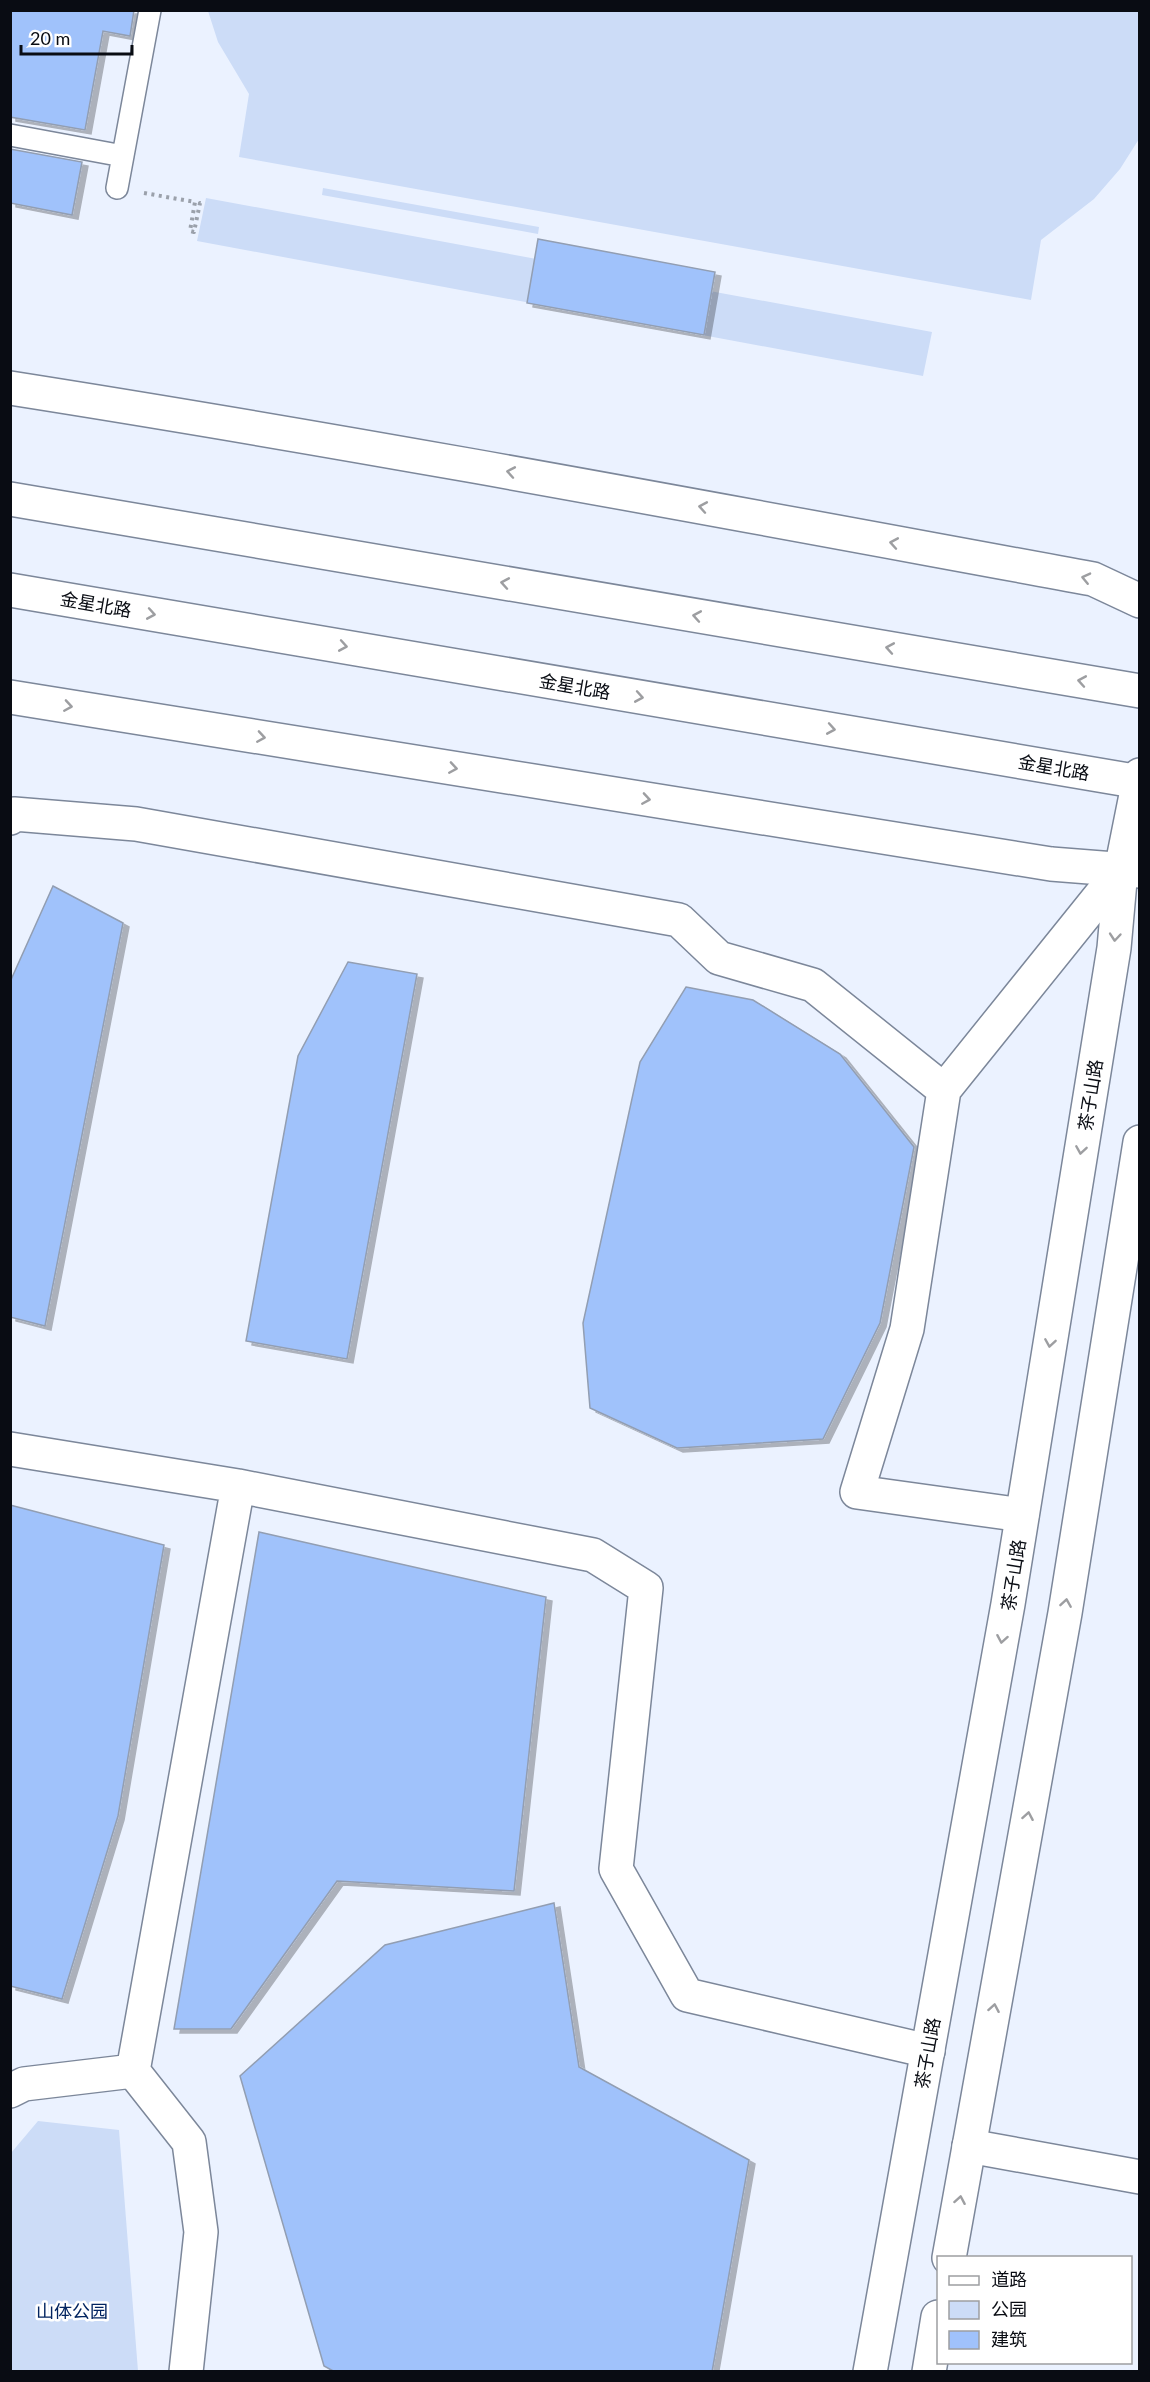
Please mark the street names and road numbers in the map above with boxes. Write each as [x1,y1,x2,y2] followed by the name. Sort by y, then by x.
[59,587,133,621] street label: 金星北路
[538,669,612,703] street label: 金星北路
[1017,750,1091,784] street label: 金星北路
[1074,1058,1106,1132] street label: 茶子山路
[997,1538,1029,1612] street label: 茶子山路
[910,2016,944,2090] street label: 茶子山路

